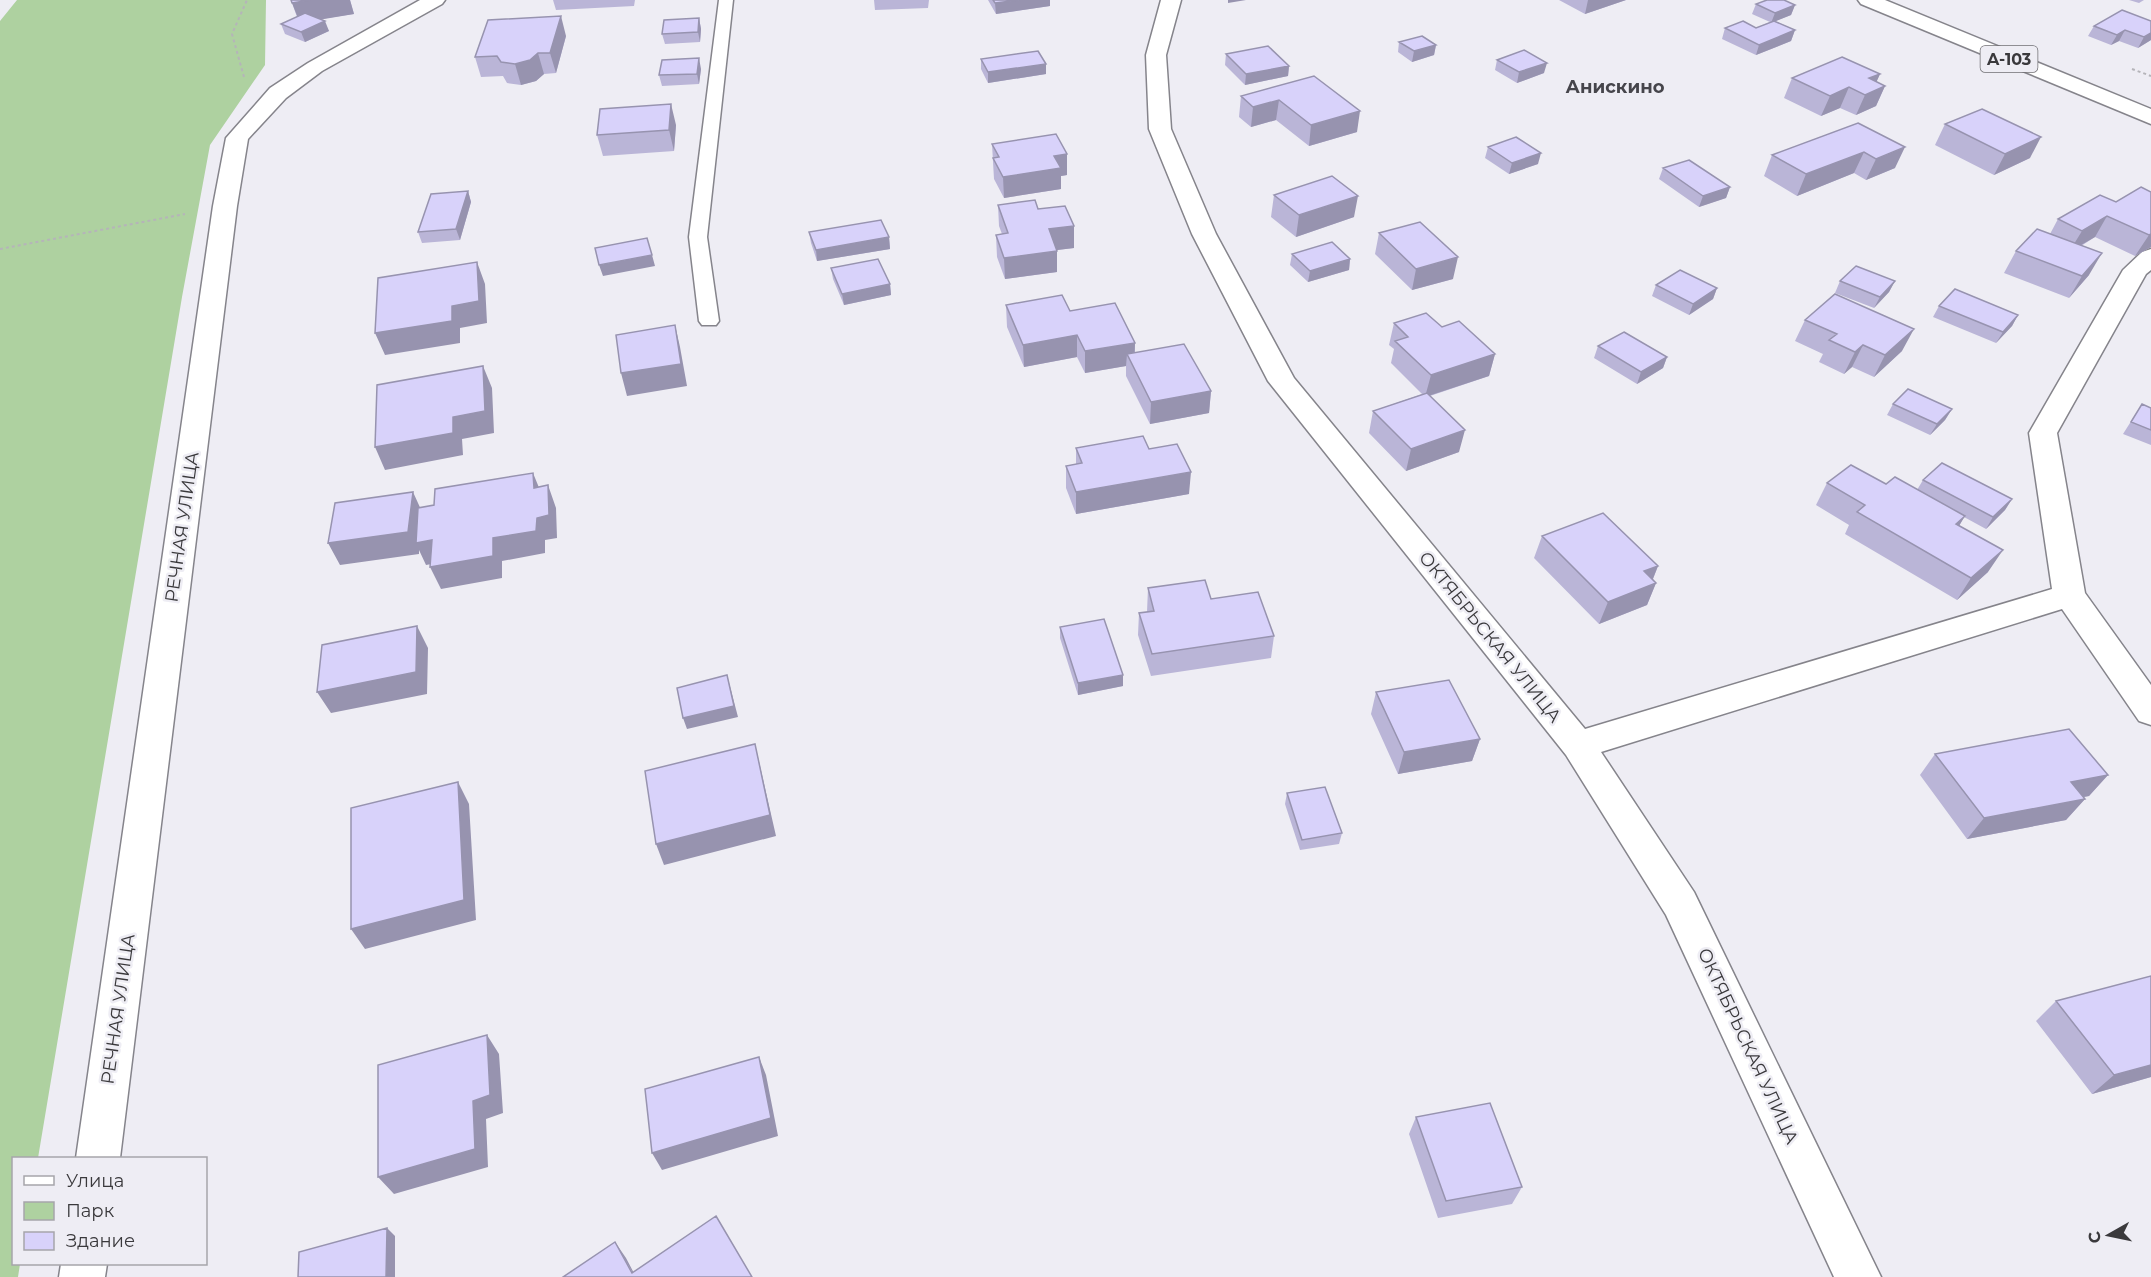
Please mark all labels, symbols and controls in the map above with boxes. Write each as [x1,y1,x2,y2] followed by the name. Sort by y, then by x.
[1980,46,2038,72] road number: А-103
[1566,76,1665,98] district label: Анискино
[161,450,204,604] street label: РЕЧНАЯ УЛИЦА
[1414,547,1566,727] street label: ОКТЯБРЬСКАЯ УЛИЦА
[97,932,140,1086] street label: РЕЧНАЯ УЛИЦА
[1693,944,1803,1148] street label: ОКТЯБРЬСКАЯ УЛИЦА
[12,1157,207,1265] legend
[66,1170,124,1192] text: Улица
[66,1200,115,1222] text: Парк
[2079,1205,2139,1265] north arrow
[66,1230,135,1252] text: Здание
[2084,1230,2105,1244] text: С

